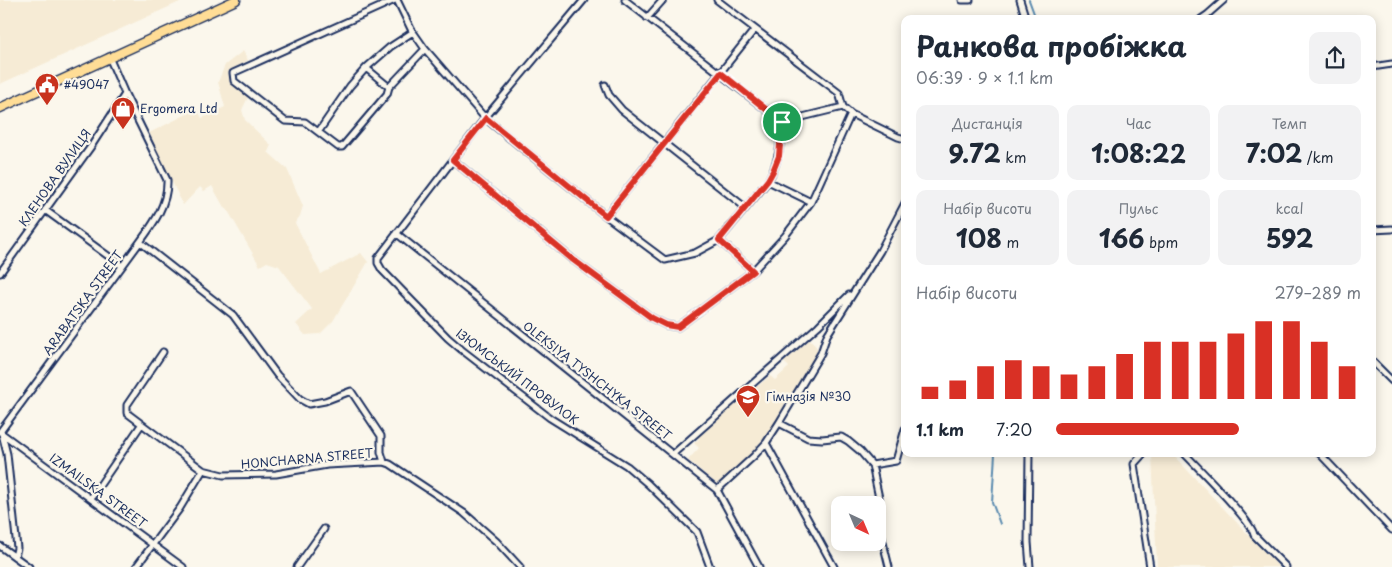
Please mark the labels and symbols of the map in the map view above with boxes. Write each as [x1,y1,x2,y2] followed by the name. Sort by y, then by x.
[34,72,60,106] public building icon: #49047
[64,75,110,93] place label: #49047
[110,96,136,130] shop icon: Ergomera Ltd
[140,99,218,117] place label: Ergomera Ltd
[761,101,803,143] pin
[14,125,95,230] street label: КЛЕНОВА ВУЛИЦЯ
[38,245,127,359] street label: ARABATSKA STREET
[520,317,676,444] street label: OLEKSIYA TYSHCHYKA STREET
[453,324,583,429] street label: ІЗЮМСЬКИЙ ПРОВУЛОК
[735,384,761,418] school or university icon: Гімназія №30
[766,387,851,405] place label: Гімназія №30
[240,443,375,473] street label: HONCHARNA STREET
[46,449,152,532] street label: IZMAILSKA STREET
[831,496,886,551] north arrow

